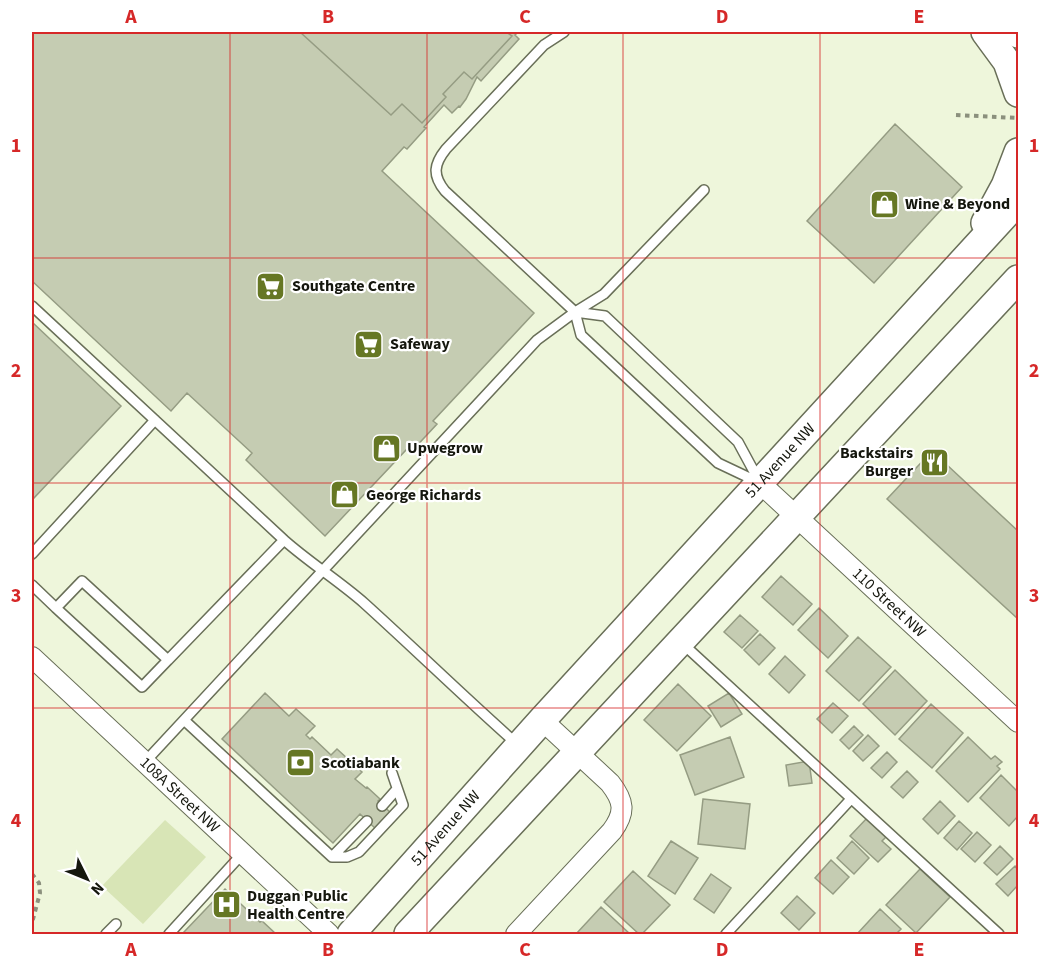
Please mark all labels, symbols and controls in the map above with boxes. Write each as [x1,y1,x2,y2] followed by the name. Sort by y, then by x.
[124,3,137,31] text: A
[322,3,334,31] text: B
[519,3,531,31] text: C
[716,3,728,31] text: D
[914,3,924,31] text: E
[11,132,21,160] text: 1
[1029,132,1039,160] text: 1
[868,188,900,220] shop icon: Wine & Beyond
[905,193,1010,215] place label: Wine & Beyond
[255,270,287,302] supermarket icon: Southgate Centre
[292,275,415,297] place label: Southgate Centre
[353,328,385,360] supermarket icon: Safeway
[390,333,451,355] place label: Safeway
[11,357,21,385] text: 2
[1029,357,1039,385] text: 2
[740,418,820,503] street label: 51 Avenue NW
[370,432,402,464] shop icon: Upwegrow
[407,437,484,459] place label: Upwegrow
[840,442,914,482] place label: Backstairs Burger
[918,446,950,478] restaurant icon: Backstairs Burger
[329,479,361,511] shop icon: George Richards
[366,484,481,506] place label: George Richards
[847,563,931,643] street label: 110 Street NW
[11,582,21,610] text: 3
[1029,582,1039,610] text: 3
[284,747,316,779] bank icon: Scotiabank
[135,752,225,838] street label: 108A Street NW
[321,752,400,774] place label: Scotiabank
[406,785,486,871] street label: 51 Avenue NW
[11,807,22,835] text: 4
[1029,807,1040,835] text: 4
[57,849,117,909] north arrow
[86,877,109,900] text: N
[247,885,349,925] place label: Duggan Public Health Centre
[210,889,242,921] hospital icon: Duggan Public Health Centre
[124,936,137,964] text: A
[322,936,334,964] text: B
[519,936,531,964] text: C
[716,936,728,964] text: D
[914,936,924,964] text: E

